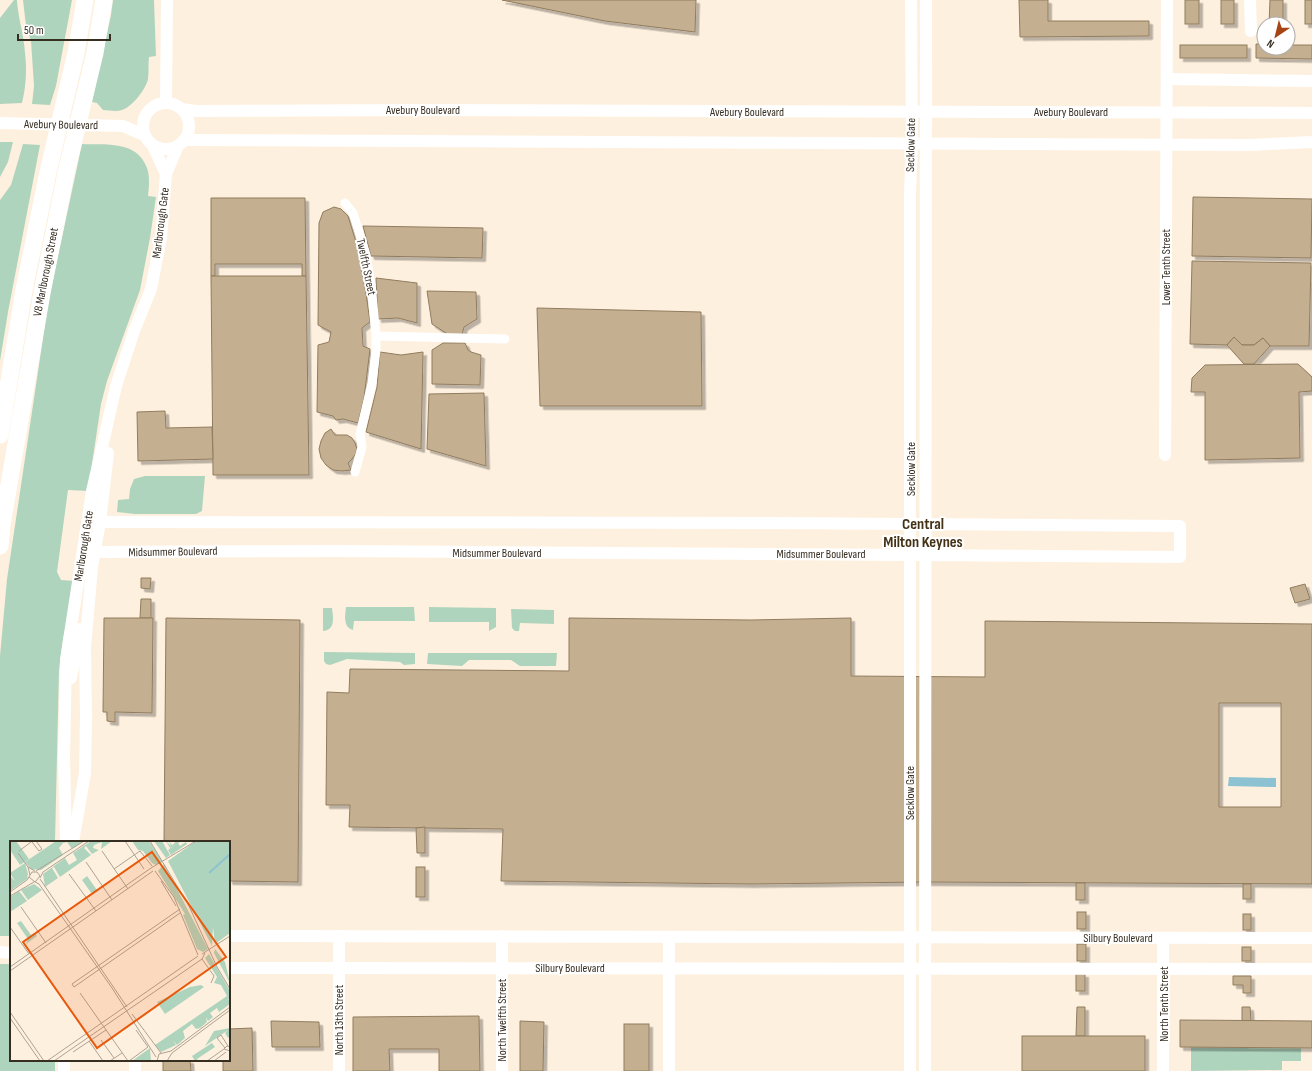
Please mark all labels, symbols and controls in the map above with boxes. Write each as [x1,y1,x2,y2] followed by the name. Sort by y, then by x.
[18,16,110,42] scale bar
[1256,16,1296,56] north arrow
[24,23,44,38] text: 50 m
[1264,37,1277,51] text: N
[385,103,460,118] street label: Avebury Boulevard
[709,105,784,120] street label: Avebury Boulevard
[1033,105,1108,120] street label: Avebury Boulevard
[23,117,98,133] street label: Avebury Boulevard
[903,118,919,172] street label: Secklow Gate
[149,186,173,259] street label: Marlborough Gate
[30,226,62,318] street label: V8 Marlborough Street
[1159,229,1174,305] street label: Lower Tenth Street
[353,237,379,297] street label: Twelfth Street
[904,442,919,496] street label: Secklow Gate
[71,509,97,582] street label: Marlborough Gate
[883,515,963,552] district label: Central Milton Keynes
[128,544,218,560] street label: Midsummer Boulevard
[453,546,541,561] street label: Midsummer Boulevard
[777,547,865,562] street label: Midsummer Boulevard
[903,766,918,820] street label: Secklow Gate
[10,841,230,1061] inset map
[1083,931,1153,946] street label: Silbury Boulevard
[535,961,605,976] street label: Silbury Boulevard
[1157,966,1172,1042] street label: North Tenth Street
[495,978,510,1061] street label: North Twelfth Street
[332,984,347,1055] street label: North 13th Street

